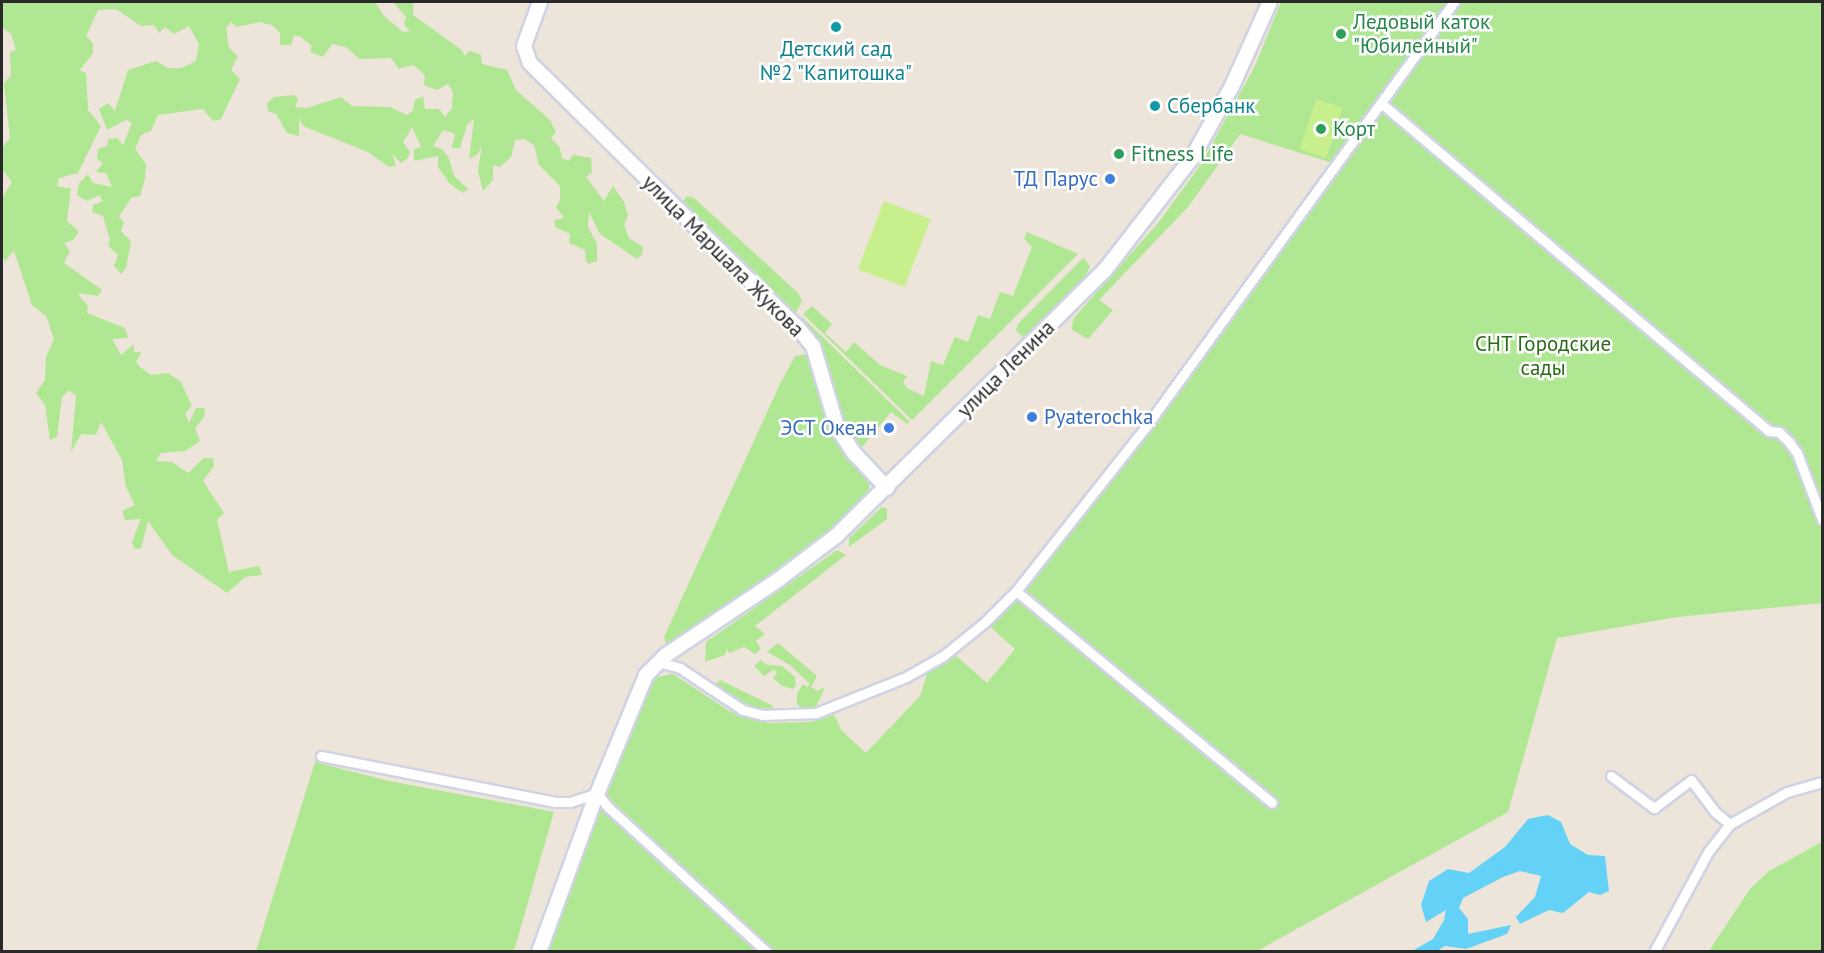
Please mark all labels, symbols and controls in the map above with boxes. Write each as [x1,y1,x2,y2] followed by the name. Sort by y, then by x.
[1353,9,1490,59] place label: Ледовый каток "Юбилейный"
[829,20,843,34] marker: Детский сад №2 "Капитошка"
[1334,27,1348,41] marker: Ледовый каток "Юбилейный"
[759,36,913,86] place label: Детский сад №2 "Капитошка"
[1167,93,1255,119] place label: Сбербанк
[1148,99,1162,113] marker: Сбербанк
[1333,116,1375,142] place label: Корт
[1314,122,1328,136] marker: Корт
[1131,141,1234,167] place label: Fitness Life
[1112,147,1126,161] marker: Fitness Life
[1013,166,1098,192] place label: ТД Парус
[637,170,809,342] street label: улица Маршала Жукова
[1103,172,1117,186] marker: ТД Парус
[952,315,1060,423] street label: улица Ленина
[1474,331,1612,381] park label: СНТ Городские сады
[1044,404,1153,430] place label: Pyaterochka
[1025,410,1039,424] marker: Pyaterochka
[779,415,877,441] place label: ЭСТ Океан
[882,421,896,435] marker: ЭСТ Океан

